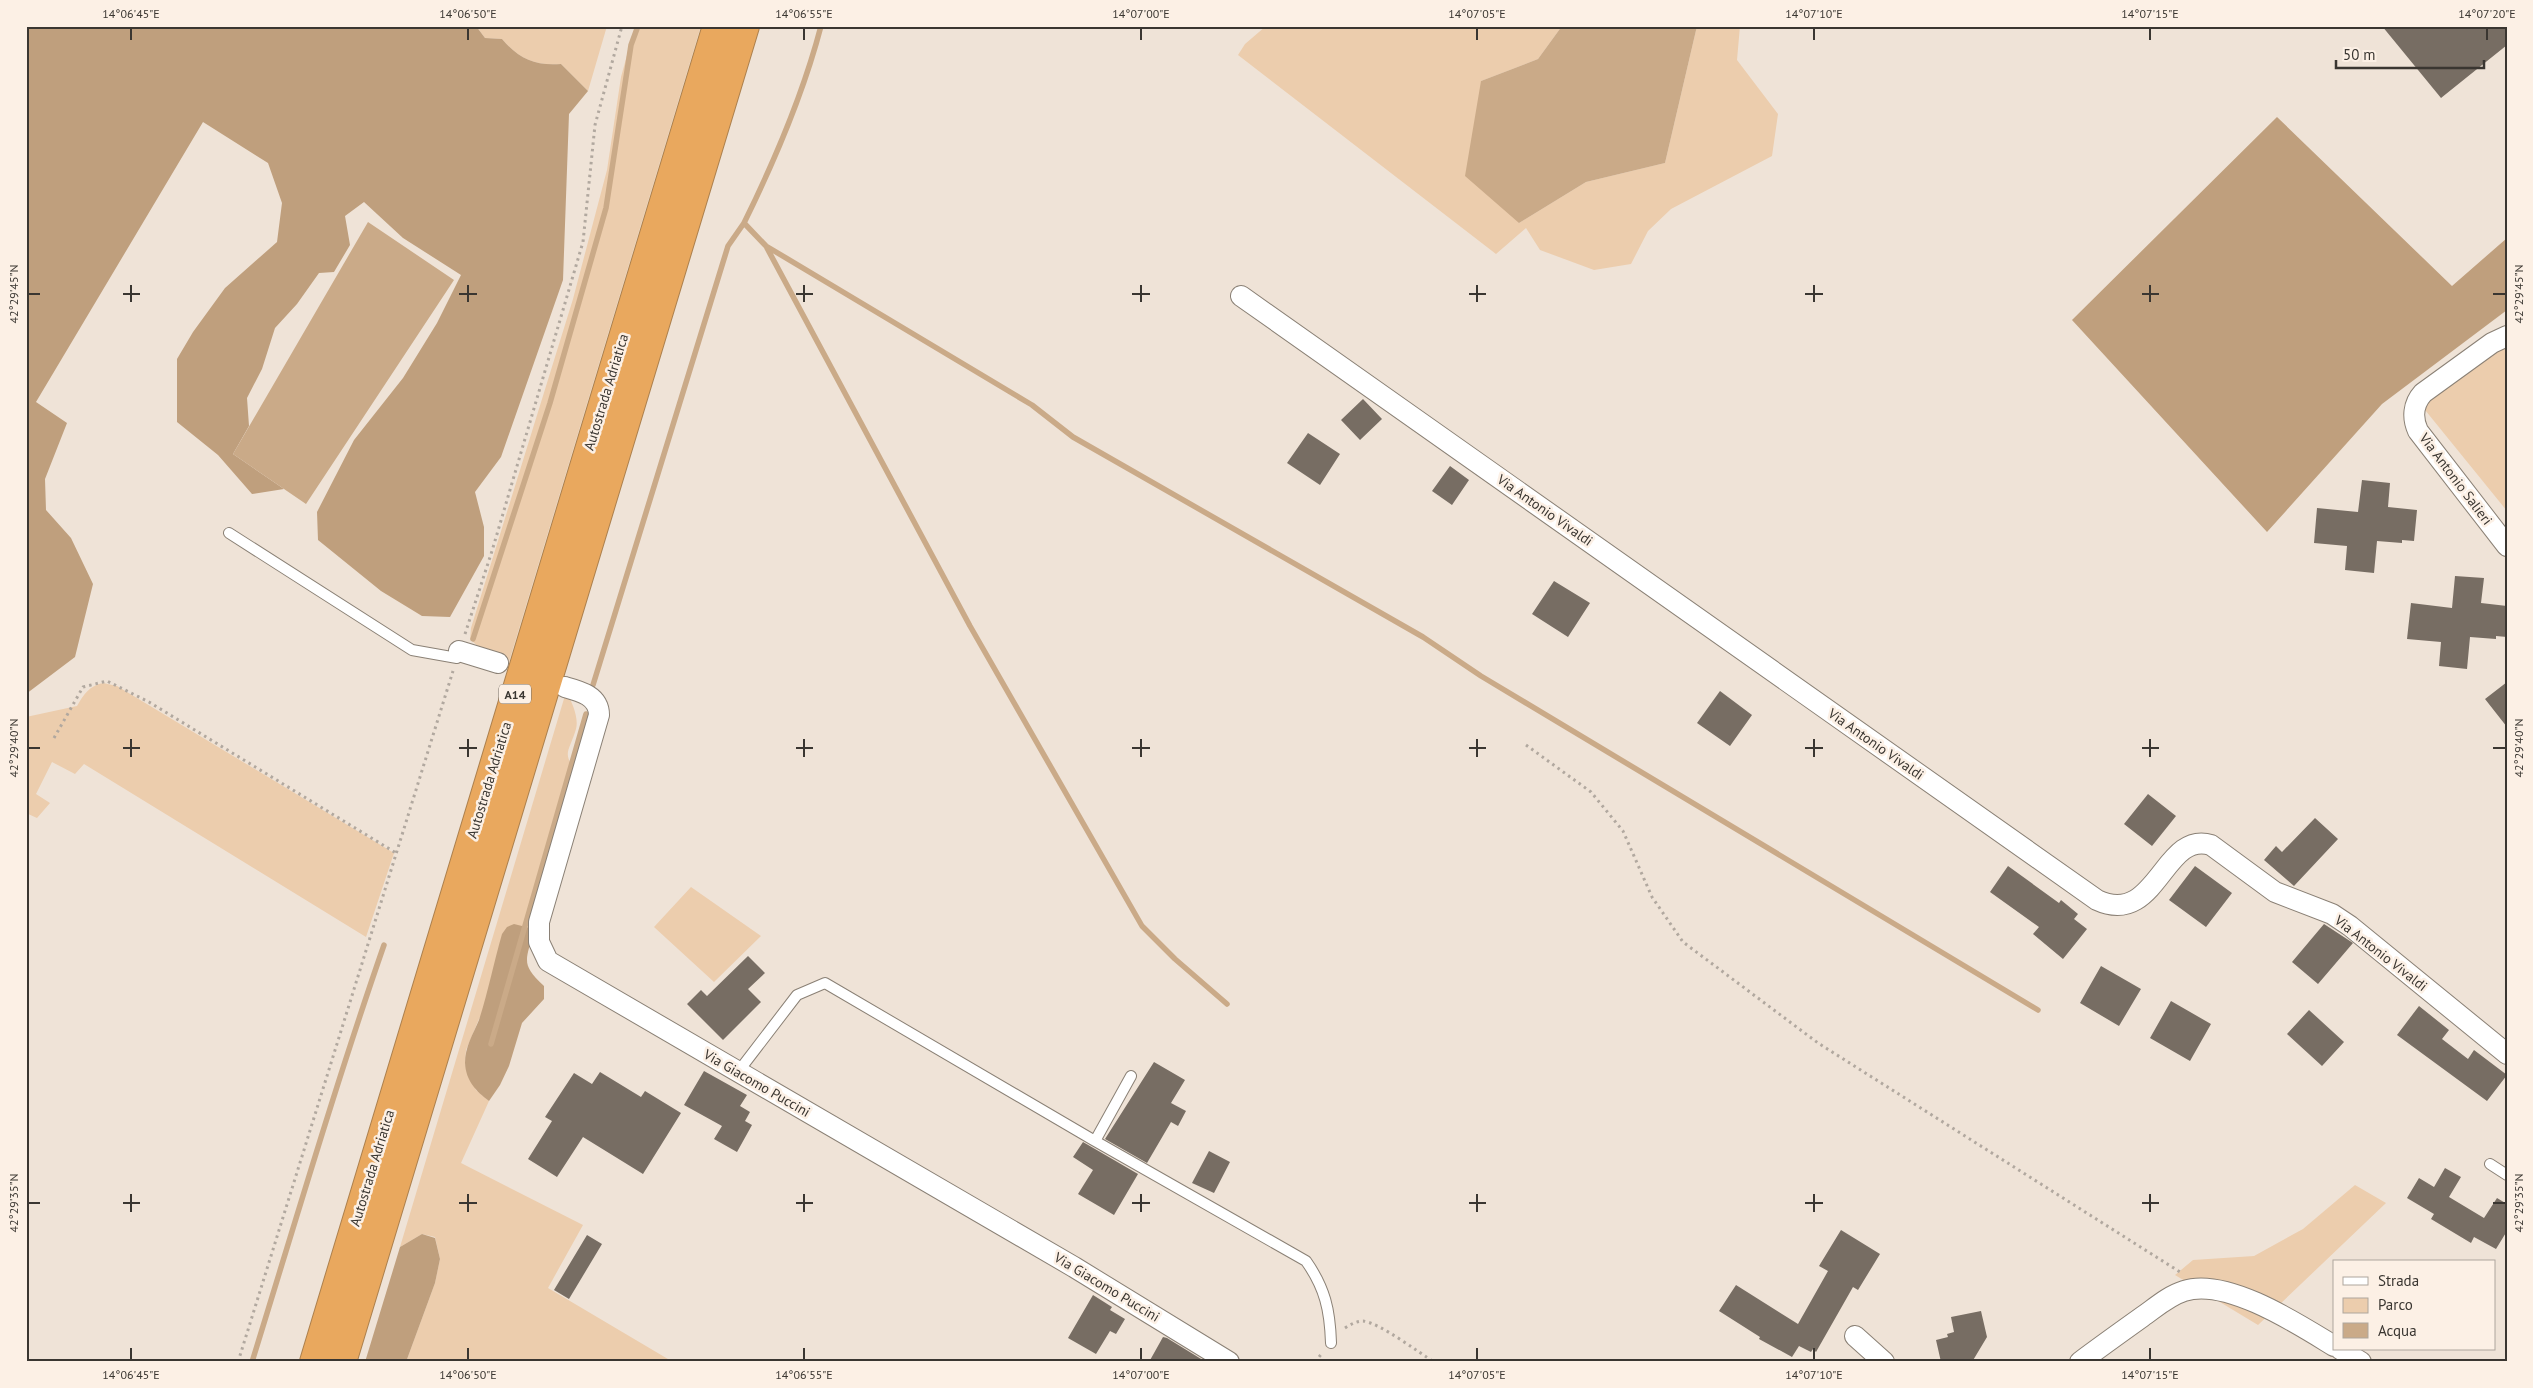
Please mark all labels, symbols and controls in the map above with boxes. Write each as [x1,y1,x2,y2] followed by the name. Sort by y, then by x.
[102,6,160,21] text: 14°06'45"E
[439,6,497,21] text: 14°06'50"E
[775,6,833,21] text: 14°06'55"E
[1112,6,1170,21] text: 14°07'00"E
[1448,6,1506,21] text: 14°07'05"E
[1785,6,1843,21] text: 14°07'10"E
[2121,6,2179,21] text: 14°07'15"E
[2458,6,2516,21] text: 14°07'20"E
[2336,38,2483,70] scale bar
[2343,45,2376,64] text: 50 m
[6,264,21,324] text: 42°29'45"N
[2511,264,2526,324] text: 42°29'45"N
[580,332,632,452] street label: Autostrada Adriatica
[2415,429,2496,528] street label: Via Antonio Salieri
[1493,470,1596,550] street label: Via Antonio Vivaldi
[499,684,531,704] road number: A14
[1824,704,1927,784] street label: Via Antonio Vivaldi
[6,718,21,778] text: 42°29'40"N
[2511,718,2526,778] text: 42°29'40"N
[463,720,515,840] street label: Autostrada Adriatica
[2330,911,2431,995] street label: Via Antonio Vivaldi
[700,1045,814,1121] street label: Via Giacomo Puccini
[346,1108,398,1228] street label: Autostrada Adriatica
[6,1173,21,1233] text: 42°29'35"N
[2511,1173,2526,1233] text: 42°29'35"N
[1050,1248,1163,1326] street label: Via Giacomo Puccini
[2333,1260,2496,1350] legend
[2378,1271,2419,1290] text: Strada
[2378,1295,2413,1314] text: Parco
[2378,1321,2417,1340] text: Acqua
[102,1367,160,1382] text: 14°06'45"E
[439,1367,497,1382] text: 14°06'50"E
[775,1367,833,1382] text: 14°06'55"E
[1112,1367,1170,1382] text: 14°07'00"E
[1448,1367,1506,1382] text: 14°07'05"E
[1785,1367,1843,1382] text: 14°07'10"E
[2121,1367,2179,1382] text: 14°07'15"E

